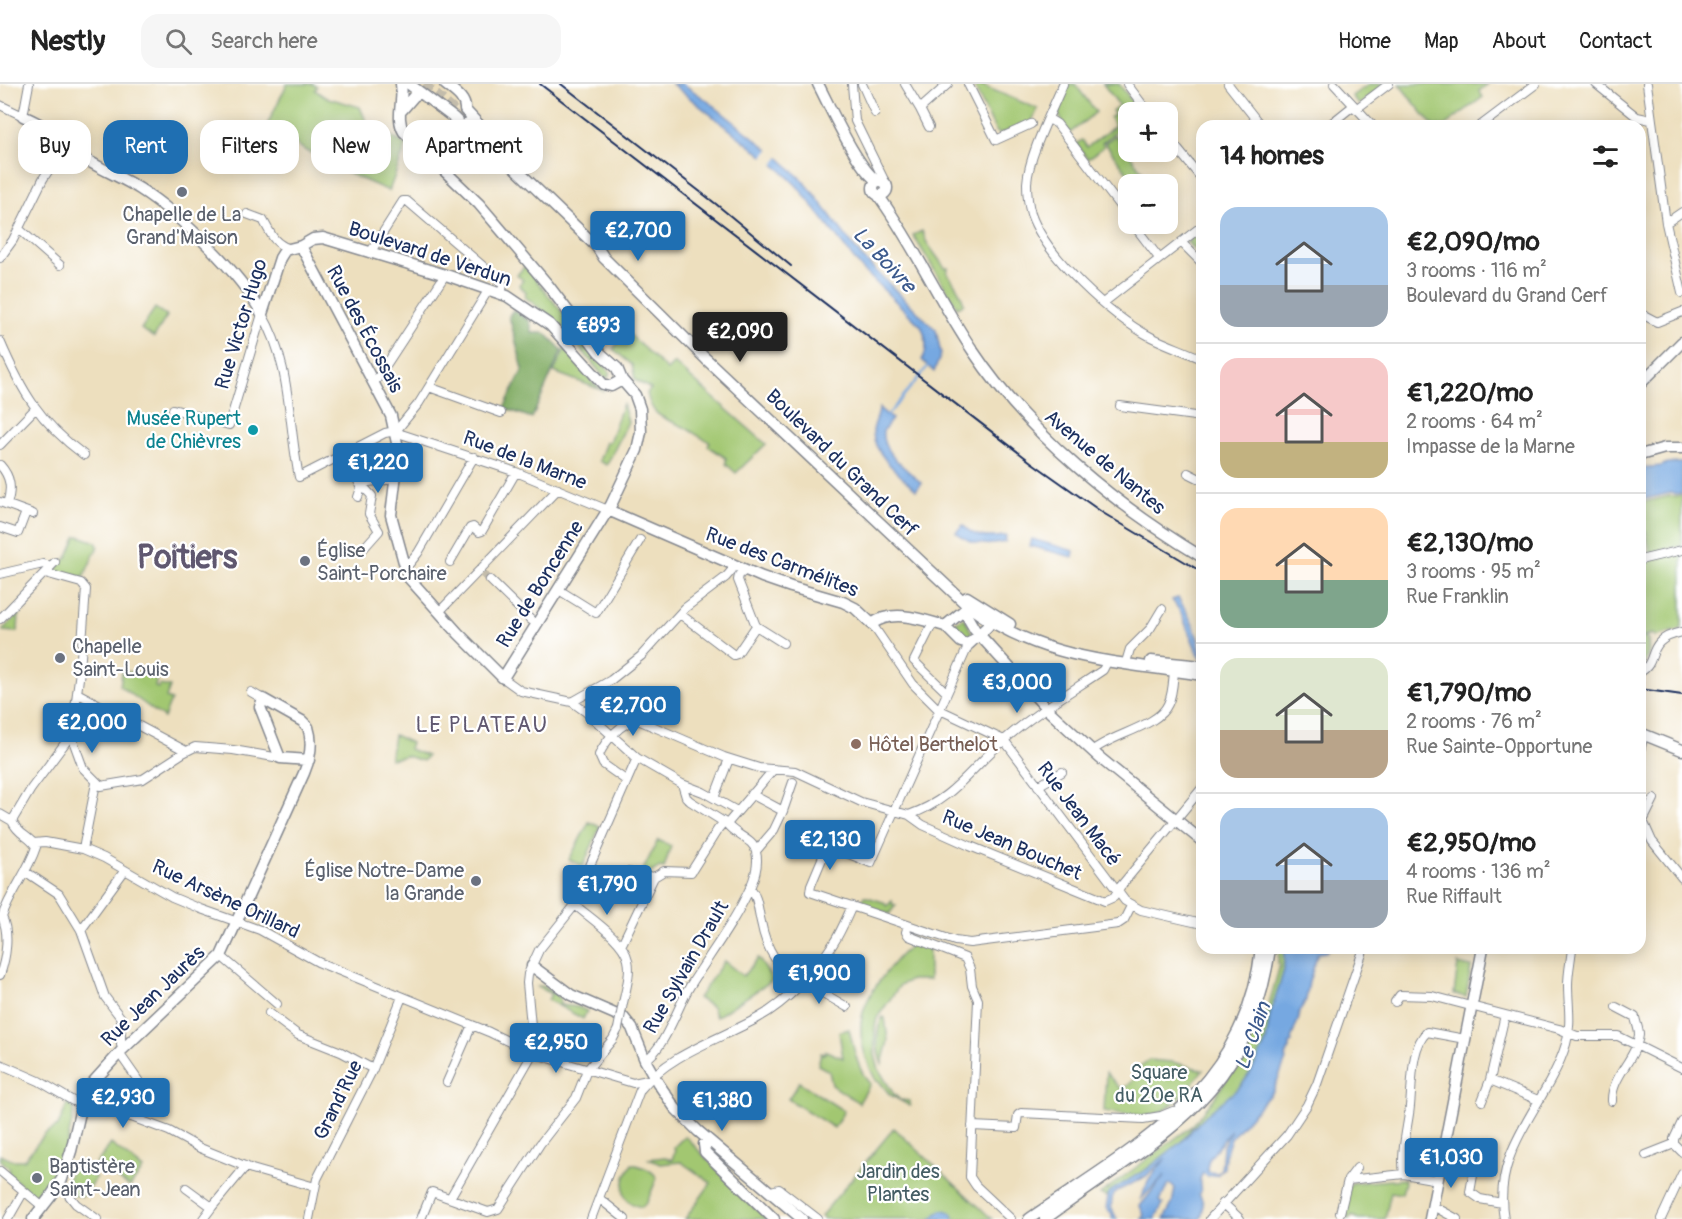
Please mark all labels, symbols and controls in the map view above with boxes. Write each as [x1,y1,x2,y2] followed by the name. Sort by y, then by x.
[141,14,561,68] search box
[30,24,105,59] text: Nestly
[162,25,195,58] icon: search
[210,27,318,55] text: Search here
[1338,28,1391,55] text: Home
[1424,28,1459,55] text: Map
[1492,28,1546,55] text: About
[1579,28,1652,55] text: Contact
[1118,102,1178,234] map controls
[1118,102,1178,162] button: +
[18,120,91,174] chip: Buy
[103,120,188,174] chip: Rent
[200,120,299,174] chip: Filters
[311,120,391,174] chip: New
[403,120,543,174] chip: Apartment
[1220,140,1324,172] text: 14 homes
[1589,140,1622,173] icon: filters
[1118,174,1178,234] button: −
[175,185,189,199] marker: Chapelle de La Grand'Maison
[123,202,241,250] place label: Chapelle de La Grand'Maison
[589,211,687,262] pin: €2,700
[345,216,515,292] street label: Boulevard de Verdun
[604,218,672,243] text: €2,700
[847,221,923,301] water label: La Boivre
[1406,226,1540,258] text: €2,090/mo
[1268,231,1340,303] icon: home
[209,255,273,392] street label: Rue Victor Hugo
[1406,258,1547,283] text: 3 rooms · 116 m²
[321,261,409,397] street label: Rue des Écossais
[1406,283,1608,308] text: Boulevard du Grand Cerf
[562,306,634,357] pin: €893
[691,312,789,363] pin: €2,090
[576,313,620,338] text: €893
[706,319,774,344] text: €2,090
[1406,377,1533,409] text: €1,220/mo
[1268,382,1340,454] icon: home
[761,384,923,542] street label: Boulevard du Grand Cerf
[1039,404,1171,520] street label: Avenue de Nantes
[127,406,242,454] place label: Musée Rupert de Chièvres
[1406,409,1543,434] text: 2 rooms · 64 m²
[246,423,260,437] marker: Musée Rupert de Chièvres
[460,425,591,495] street label: Rue de la Marne
[1406,434,1575,459] text: Impasse de la Marne
[329,443,427,494] pin: €1,220
[347,450,409,475] text: €1,220
[491,516,589,652] street label: Rue de Boncenne
[702,521,862,603] street label: Rue des Carmélites
[1406,527,1533,559] text: €2,130/mo
[1268,532,1340,604] icon: home
[137,538,238,578] district label: Poitiers
[317,538,447,586] place label: Église Saint-Porchaire
[298,554,312,568] marker: Église Saint-Porchaire
[1406,559,1541,584] text: 3 rooms · 95 m²
[1406,584,1509,609] text: Rue Franklin
[72,634,169,682] place label: Chapelle Saint-Louis
[53,651,67,665] marker: Chapelle Saint-Louis
[968,663,1066,714] pin: €3,000
[982,670,1052,695] text: €3,000
[1406,677,1531,709] text: €1,790/mo
[1268,682,1340,754] icon: home
[584,686,682,737] pin: €2,700
[599,693,667,718] text: €2,700
[43,703,141,754] pin: €2,000
[1406,709,1542,734] text: 2 rooms · 76 m²
[57,710,127,735] text: €2,000
[415,711,549,739] district label: LE PLATEAU
[868,732,999,757] place label: Hôtel Berthelot
[1406,734,1592,759] text: Rue Sainte-Opportune
[849,737,863,751] marker: Hôtel Berthelot
[1032,757,1126,871] street label: Rue Jean Macé
[938,804,1086,886] street label: Rue Jean Bouchet
[781,820,879,871] pin: €2,130
[799,827,861,852] text: €2,130
[1406,827,1536,859] text: €2,950/mo
[1268,832,1340,904] icon: home
[148,854,304,944] street label: Rue Arsène Orillard
[304,858,464,906] place label: Église Notre-Dame la Grande
[1406,859,1551,884] text: 4 rooms · 136 m²
[558,865,656,916] pin: €1,790
[577,872,637,897] text: €1,790
[469,874,483,888] marker: Église Notre-Dame la Grande
[1406,884,1502,909] text: Rue Riffault
[638,895,735,1038] street label: Rue Sylvain Drault
[96,940,210,1052] street label: Rue Jean Jaurès
[770,954,868,1005] pin: €1,900
[787,961,851,986] text: €1,900
[1229,998,1278,1073] water label: Le Clain
[507,1023,605,1074] pin: €2,950
[524,1030,588,1055] text: €2,950
[308,1056,368,1144] street label: Grand'Rue
[1115,1060,1203,1108] park label: Square du 20e RA
[74,1078,172,1129] pin: €2,930
[673,1081,771,1132] pin: €1,380
[91,1085,155,1110] text: €2,930
[692,1088,753,1113] text: €1,380
[1402,1138,1500,1189] pin: €1,030
[1419,1145,1483,1170] text: €1,030
[49,1154,140,1202] place label: Baptistère Saint-Jean
[856,1159,940,1207] park label: Jardin des Plantes
[30,1171,44,1185] marker: Baptistère Saint-Jean

